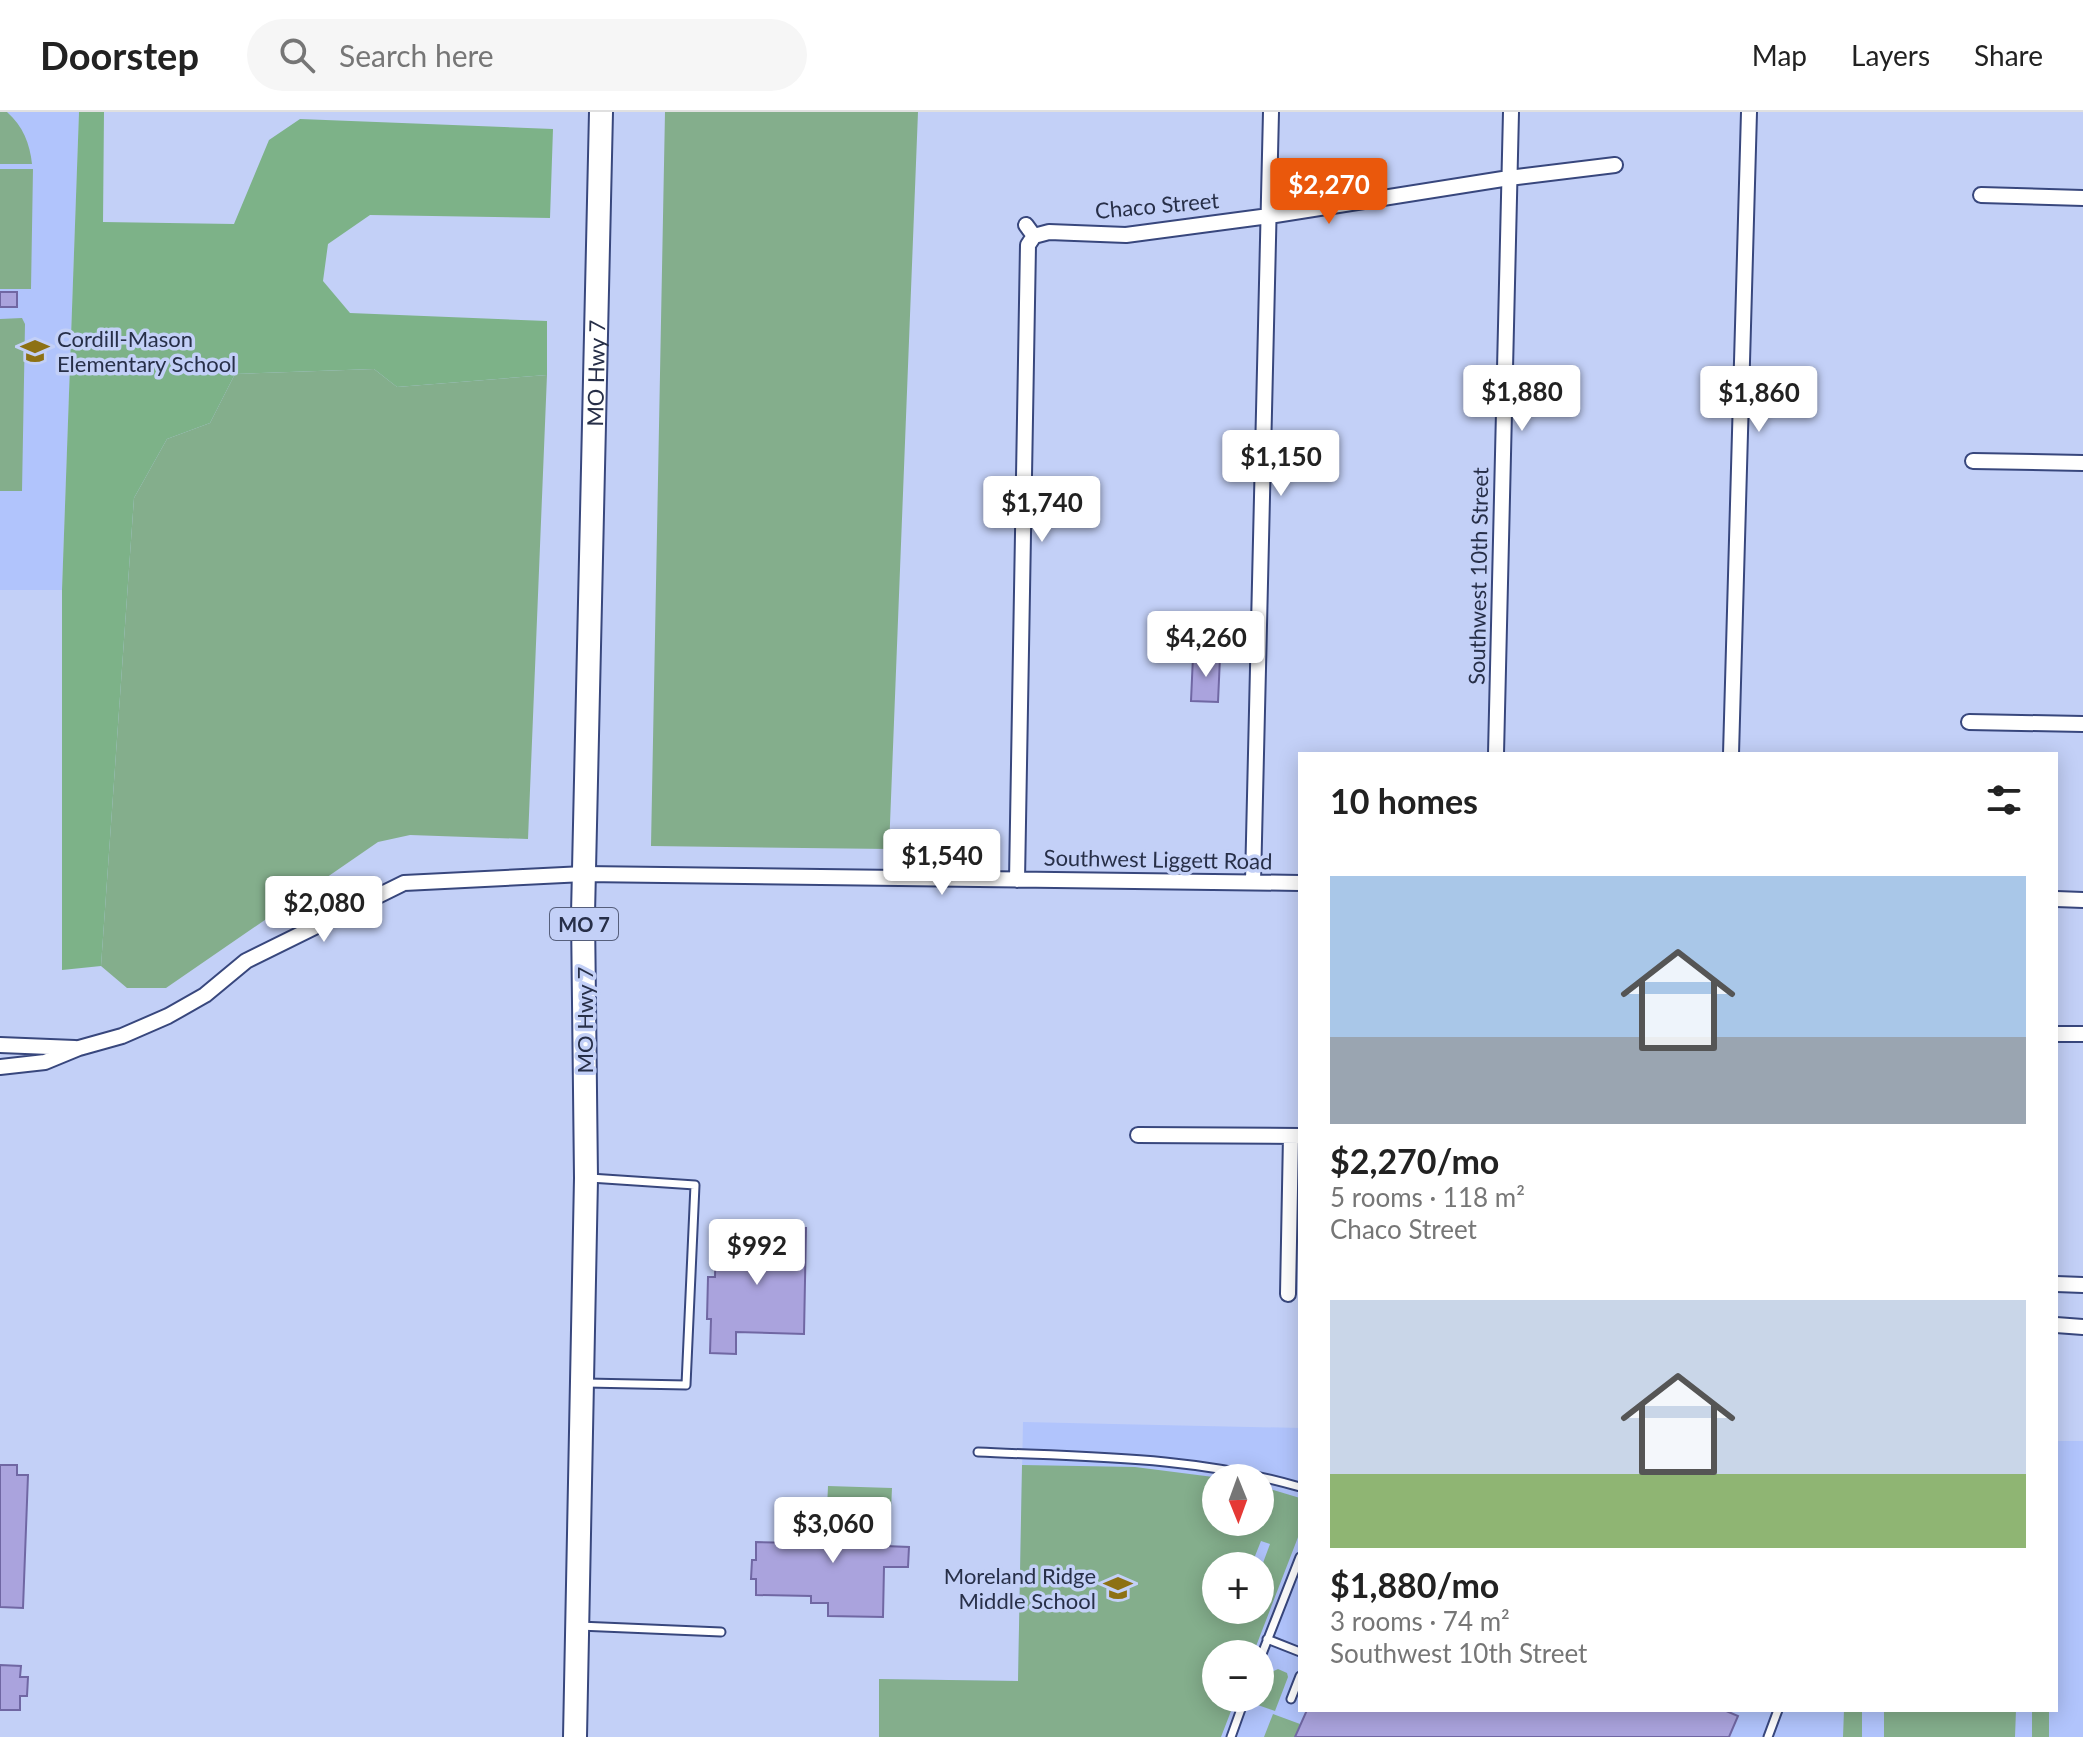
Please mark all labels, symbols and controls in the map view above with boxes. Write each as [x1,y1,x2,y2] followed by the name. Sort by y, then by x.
[247,19,807,91] search box
[40,32,199,78] text: Doorstep
[275,33,319,77] icon: search
[339,37,494,73] text: Search here
[1752,38,1807,72] text: Map
[1851,38,1930,72] text: Layers
[1974,38,2043,72] text: Share
[1264,158,1394,226] pin: $2,270
[1288,168,1370,200] text: $2,270
[1094,186,1220,224] street label: Chaco Street
[580,320,610,427] street label: MO Hwy 7
[57,325,236,377] place label: Cordill-Mason Elementary School
[20,336,50,366] school or university icon: Cordill-Mason Elementary School
[1457,365,1587,433] pin: $1,880
[1694,366,1824,434] pin: $1,860
[1481,375,1563,407] text: $1,880
[1718,376,1800,408] text: $1,860
[1216,430,1346,498] pin: $1,150
[1240,440,1322,472] text: $1,150
[1463,467,1493,685] street label: Southwest 10th Street
[977,476,1107,544] pin: $1,740
[1001,486,1083,518] text: $1,740
[1141,611,1271,679] pin: $4,260
[1165,621,1247,653] text: $4,260
[1982,778,2026,822] icon: filters
[1330,780,1478,821] text: 10 homes
[877,829,1007,897] pin: $1,540
[901,839,983,871] text: $1,540
[1043,844,1273,874] street label: Southwest Liggett Road
[259,876,389,944] pin: $2,080
[283,886,365,918] text: $2,080
[550,908,618,940] road number: MO 7
[1606,928,1750,1072] icon: home
[571,967,598,1073] street label: MO Hwy 7
[1330,1140,1499,1181] text: $2,270/mo
[1330,1181,1525,1213] text: 5 rooms · 118 m²
[1330,1213,1477,1245] text: Chaco Street
[710,1219,804,1287] pin: $992
[727,1229,787,1261] text: $992
[1606,1352,1750,1496] icon: home
[1202,1464,1274,1536] north arrow
[1202,1464,1274,1712] map controls
[768,1497,898,1565] pin: $3,060
[792,1507,874,1539] text: $3,060
[1202,1552,1274,1624] button: +
[944,1562,1096,1614] place label: Moreland Ridge Middle School
[1330,1564,1499,1605] text: $1,880/mo
[1103,1573,1133,1603] school or university icon: Moreland Ridge Middle School
[1330,1605,1510,1637] text: 3 rooms · 74 m²
[1330,1637,1587,1669] text: Southwest 10th Street
[1202,1640,1274,1712] button: −

